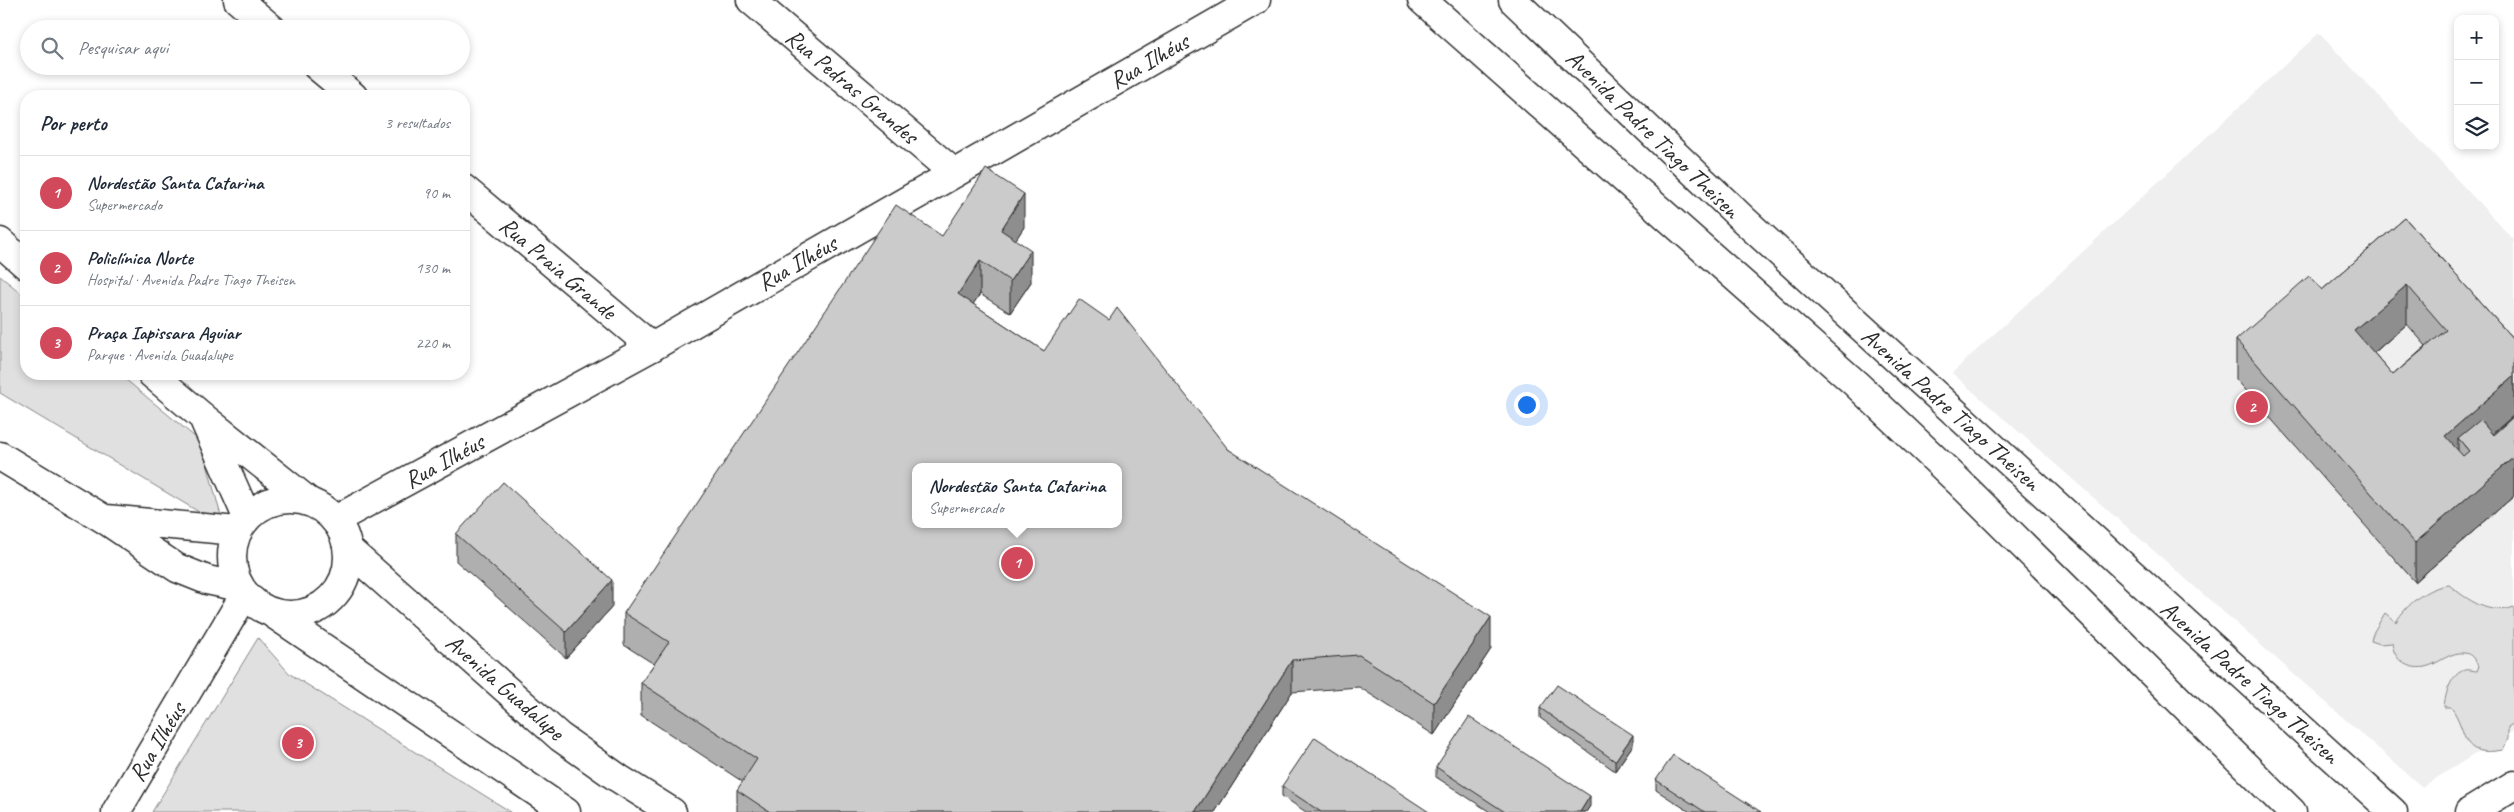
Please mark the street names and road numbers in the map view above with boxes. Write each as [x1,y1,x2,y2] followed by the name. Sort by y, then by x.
[780,22,927,152] street label: Rua Pedras Grandes
[1104,25,1196,96] street label: Rua Ilhéus
[1560,43,1747,226] street label: Avenida Padre Tiago Theisen
[493,210,625,327] street label: Rua Praia Grande
[752,227,844,298] street label: Rua Ilhéus
[1855,321,2048,498] street label: Avenida Padre Tiago Theisen
[399,426,492,495] street label: Rua Ilhéus
[2154,594,2347,771] street label: Avenida Padre Tiago Theisen
[440,627,572,748] street label: Avenida Guadalupe
[122,695,194,787] street label: Rua Ilhéus

